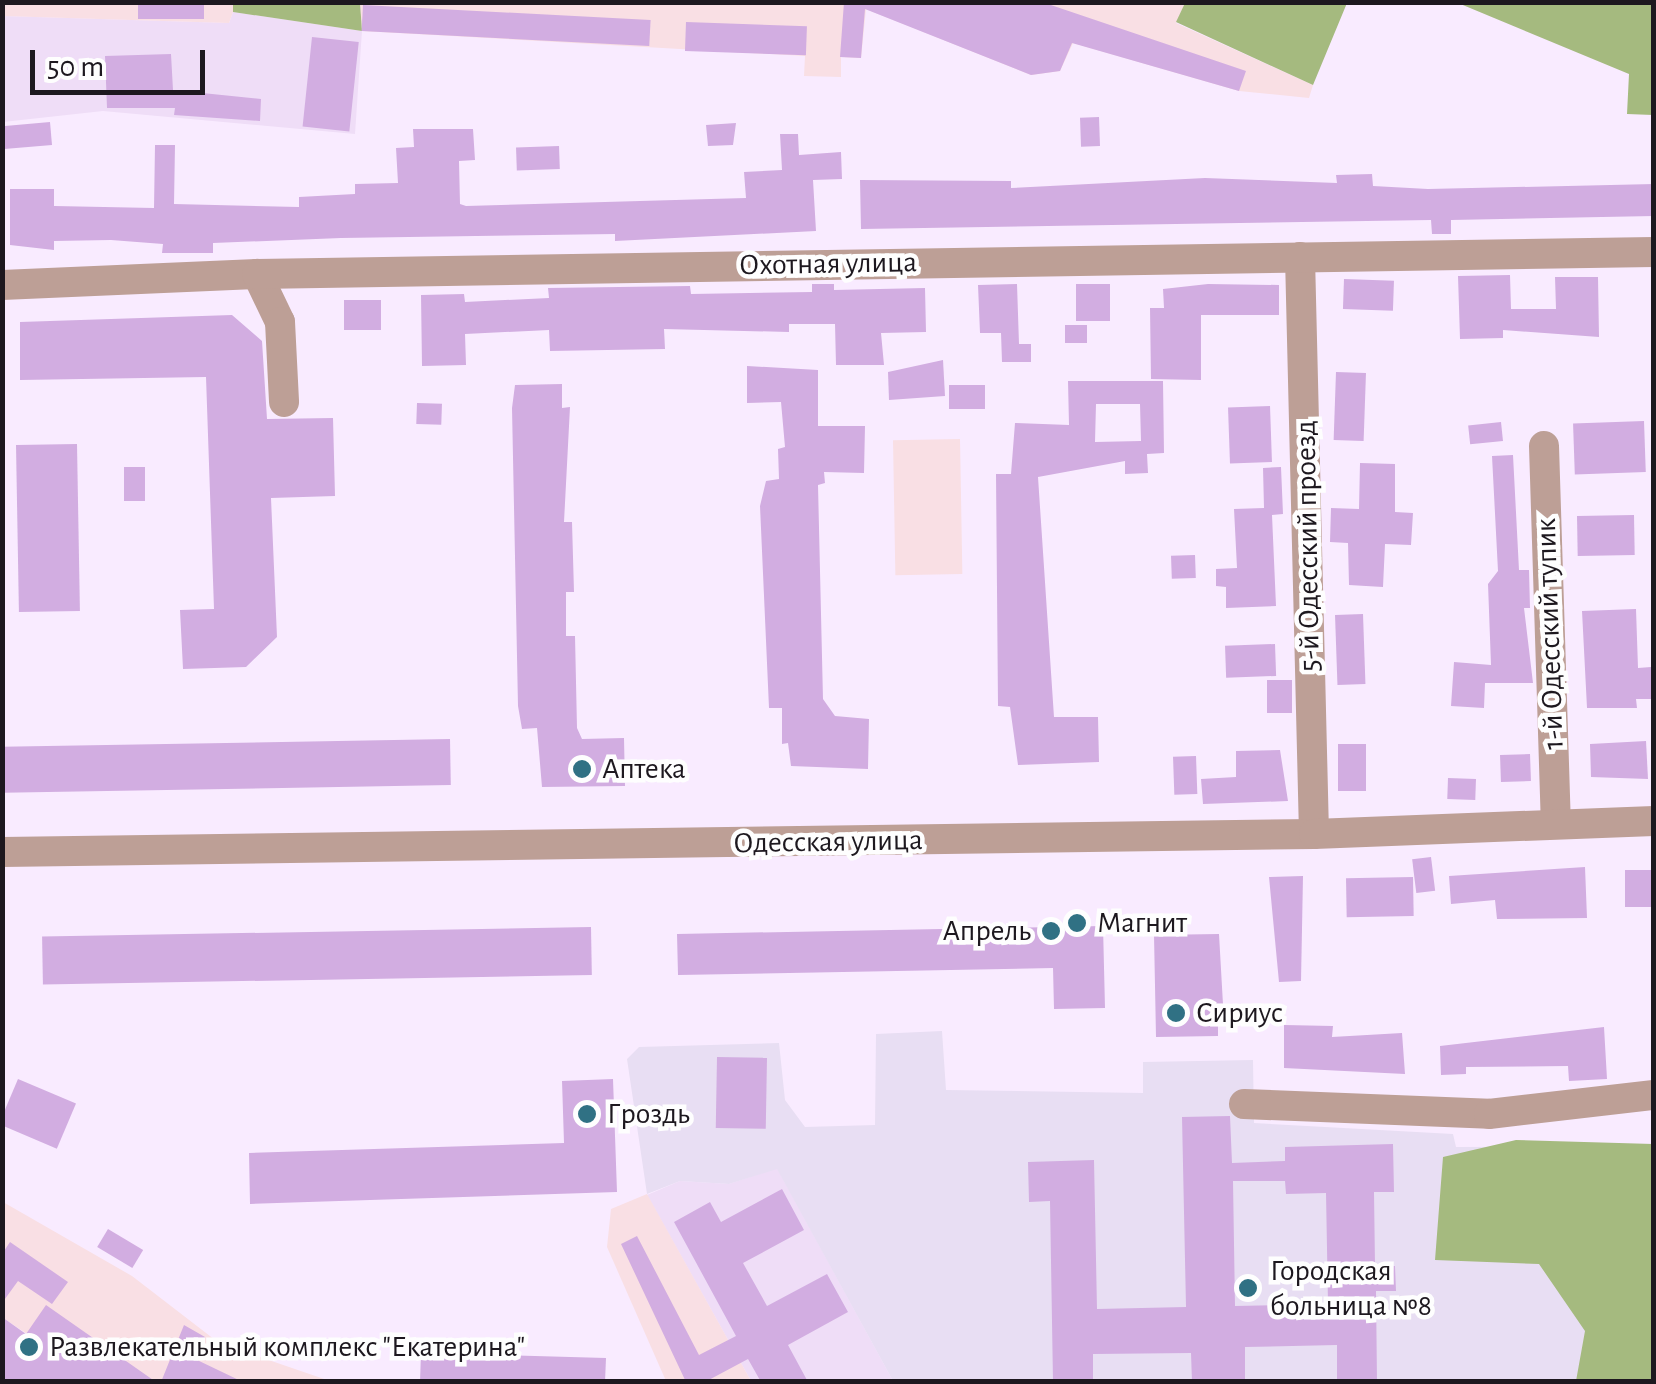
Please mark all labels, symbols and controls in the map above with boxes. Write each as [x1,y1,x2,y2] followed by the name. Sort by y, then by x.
[35,30,210,92] scale bar
[47,52,104,82] text: 50 m
[739,244,917,284] street label: Охотная улица
[1288,420,1328,672] street label: 5-й Одесский проезд
[1528,518,1572,750] street label: 1-й Одесский тупик
[602,751,686,787] place label: Аптека
[571,758,593,780] marker: Аптека
[733,822,923,862] street label: Одесская улица
[1097,905,1187,941] place label: Магнит
[1066,912,1088,934] marker: Магнит
[943,913,1031,949] place label: Апрель
[1040,920,1062,942] marker: Апрель
[1196,995,1283,1031] place label: Сириус
[1165,1002,1187,1024] marker: Сириус
[607,1096,690,1132] place label: Гроздь
[576,1103,598,1125] marker: Гроздь
[1270,1253,1432,1324] place label: Городская больница №8
[1235,1275,1261,1301] marker: Городская больница №8
[49,1329,525,1365] place label: Развлекательный комплекс "Екатерина"
[18,1336,40,1358] marker: Развлекательный комплекс "Екатерина"

